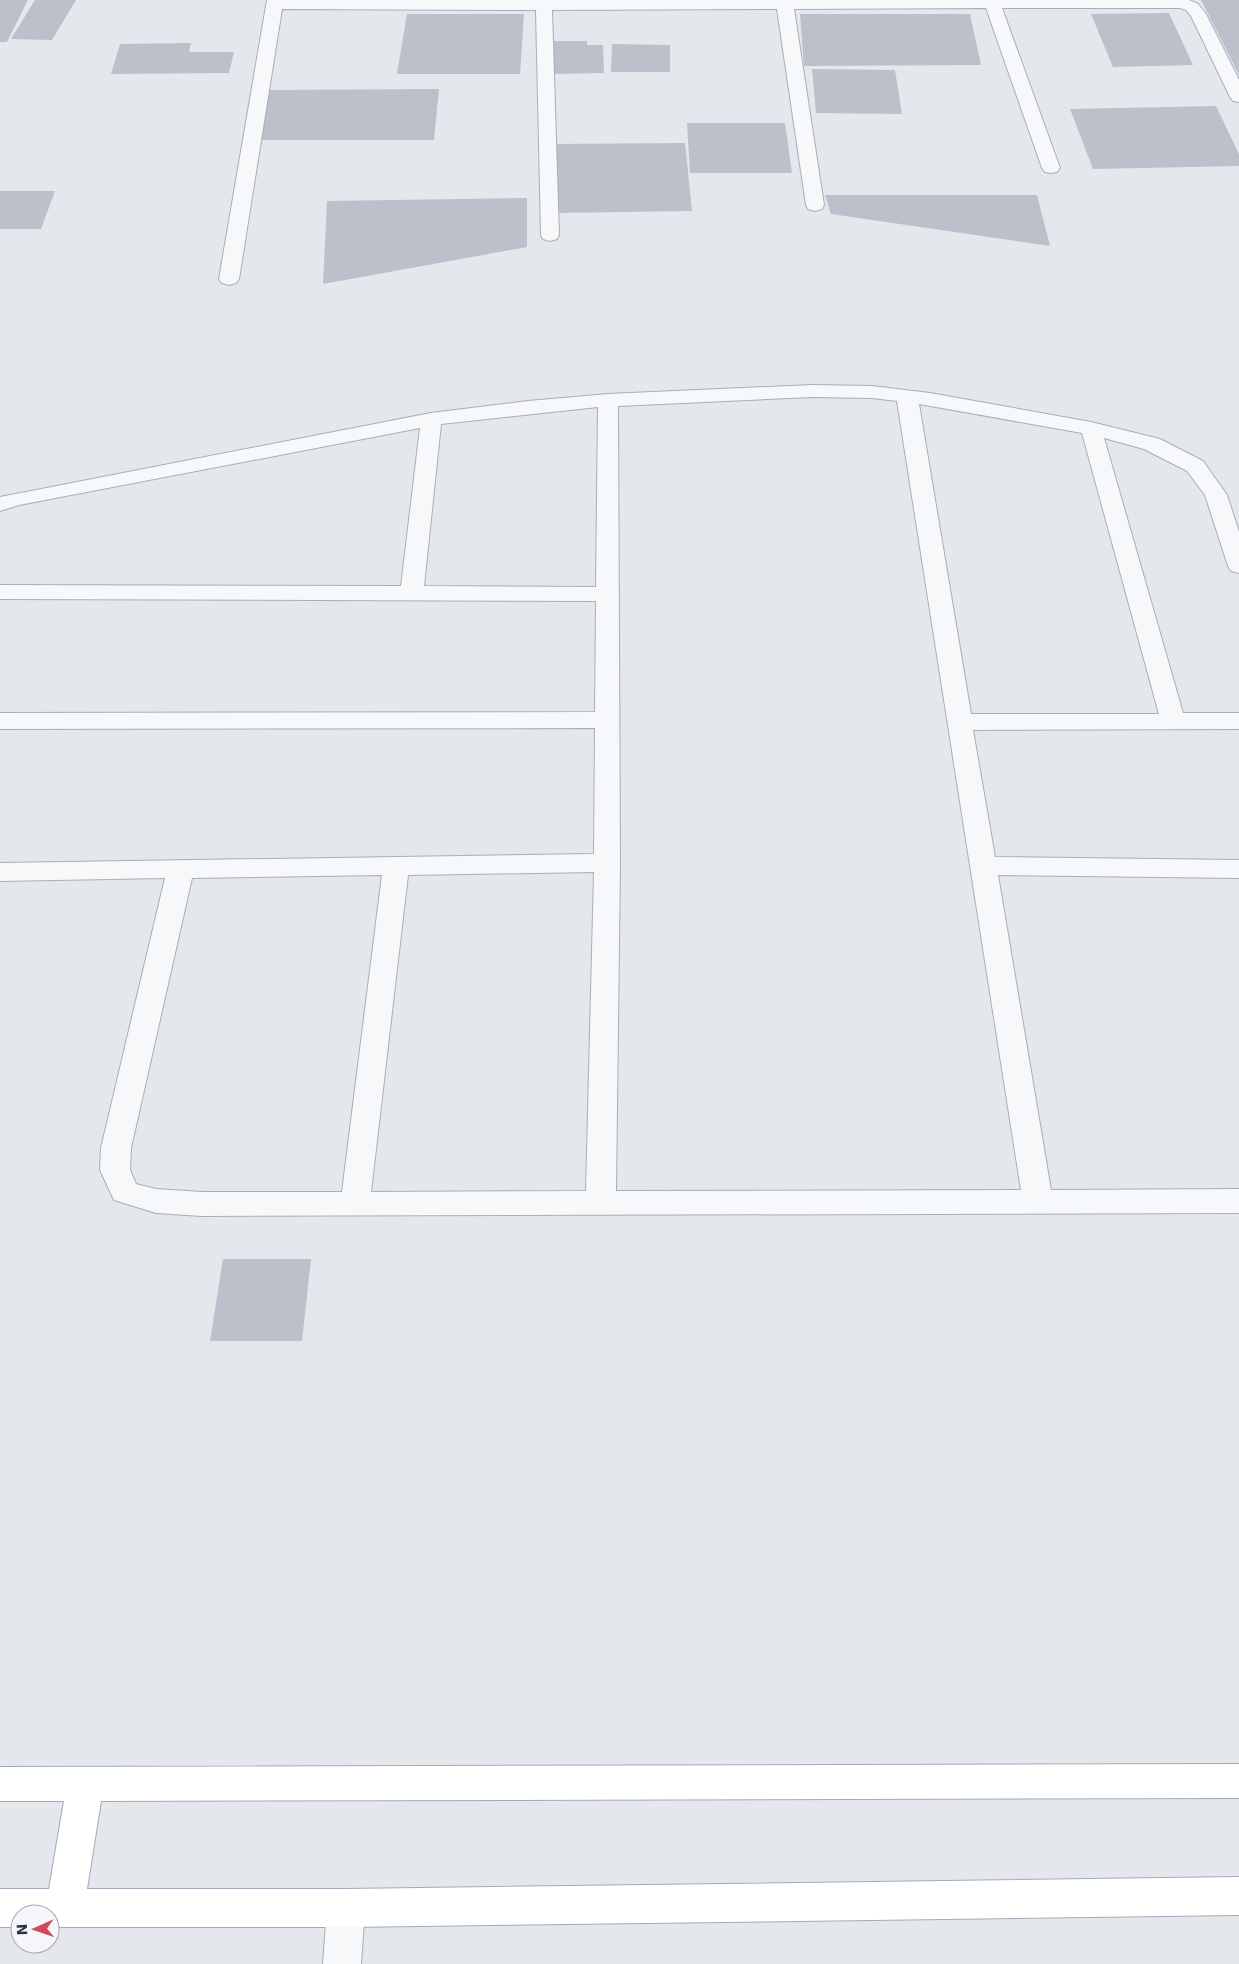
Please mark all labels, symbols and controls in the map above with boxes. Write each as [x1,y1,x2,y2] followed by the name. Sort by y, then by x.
[10,1904,60,1954] north arrow
[14,1923,30,1936] text: N

